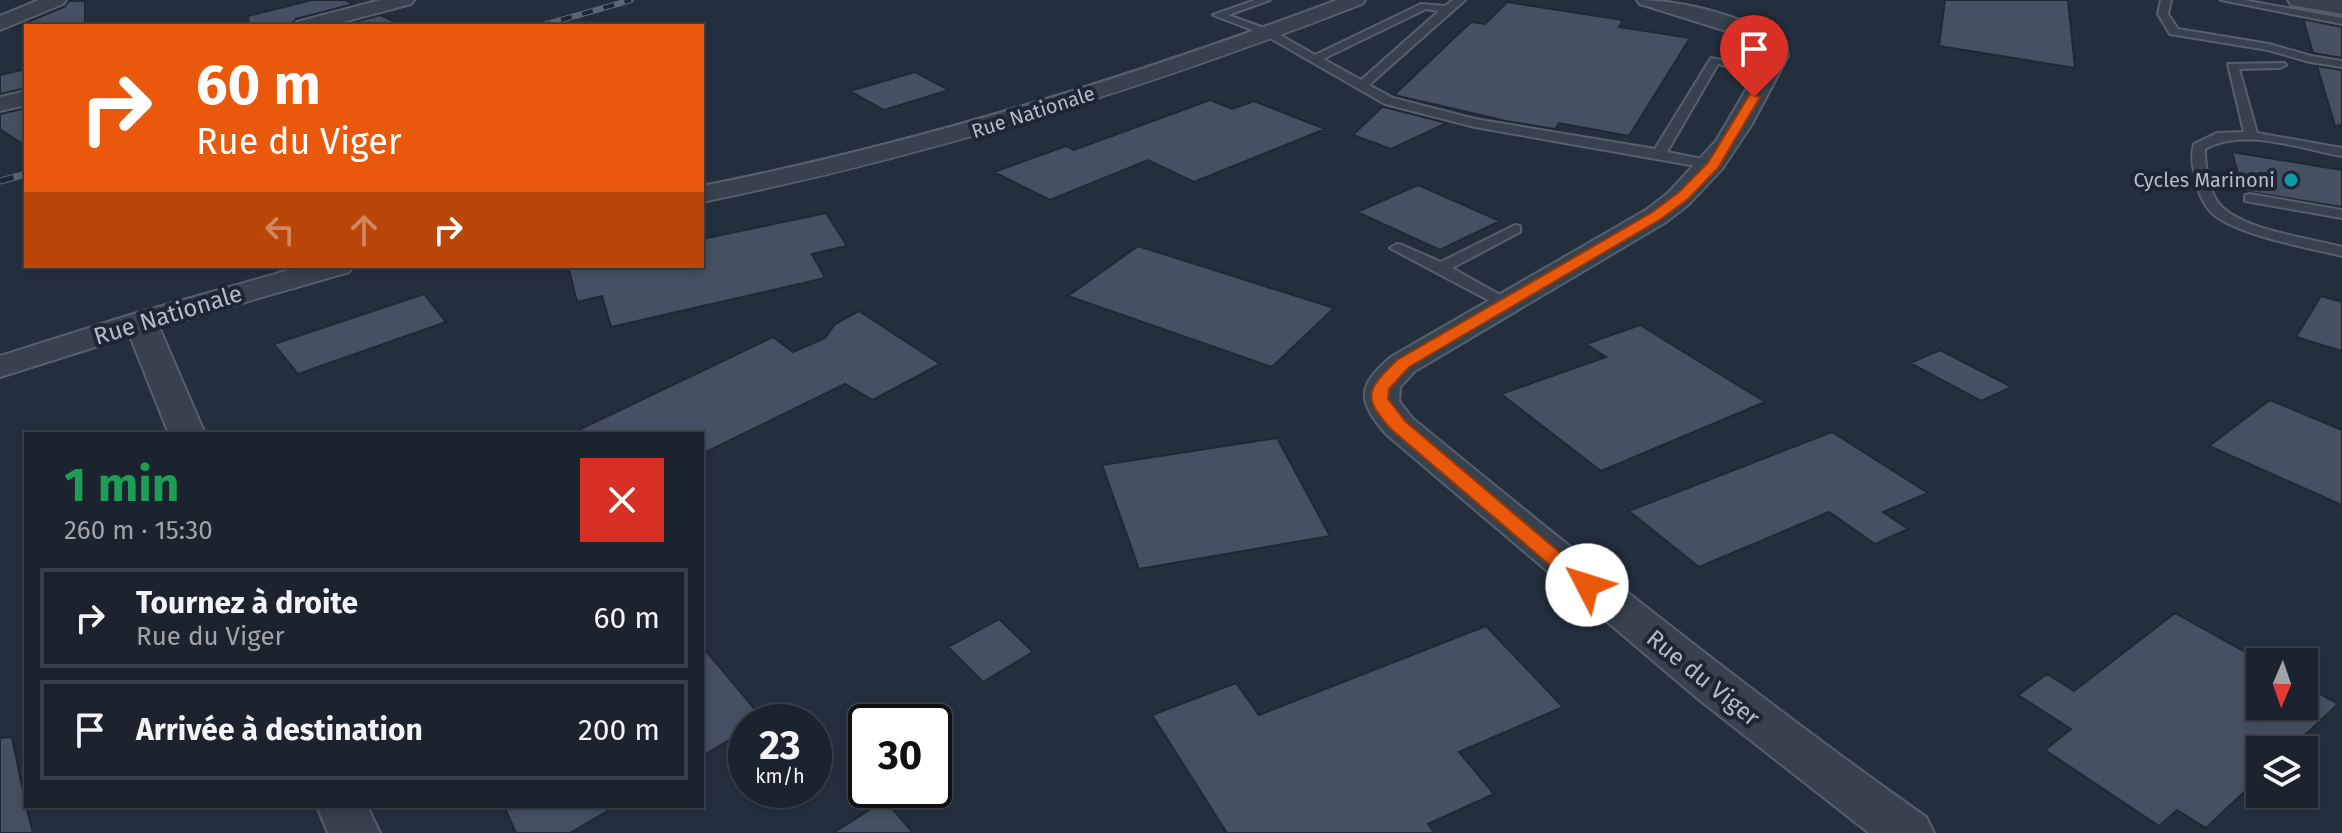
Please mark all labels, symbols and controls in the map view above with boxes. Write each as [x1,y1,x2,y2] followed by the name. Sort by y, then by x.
[1720,15,1788,97] pin
[1732,27,1776,71] icon: arrive
[196,52,321,119] text: 60 m
[64,56,168,160] icon: right
[968,81,1098,143] street label: Rue Nationale
[196,120,402,164] text: Rue du Viger
[2134,168,2275,192] place label: Cycles Marinoni
[2282,171,2300,189] marker: Cycles Marinoni
[258,208,302,252] icon: left
[342,208,386,252] icon: ahead
[426,208,470,252] icon: right
[90,279,246,351] street label: Rue Nationale
[64,456,179,514] text: 1 min
[580,458,664,542] button: close
[64,515,213,546] text: 260 m · 15:30
[1545,543,1629,627] position arrow
[136,585,358,621] text: Tournez à droite
[68,596,112,640] icon: right
[594,600,660,636] text: 60 m
[136,621,285,652] text: Rue du Viger
[1641,624,1766,732] street label: Rue du Viger
[2246,648,2318,720] north arrow
[2246,648,2318,808] map controls
[848,704,952,808] speed limit sign: 30
[68,708,112,752] icon: arrive
[136,712,423,748] text: Arrivée à destination
[578,712,660,748] text: 200 m
[759,722,801,770] text: 23
[2246,736,2318,808] button: layers
[755,764,805,788] text: km/h

